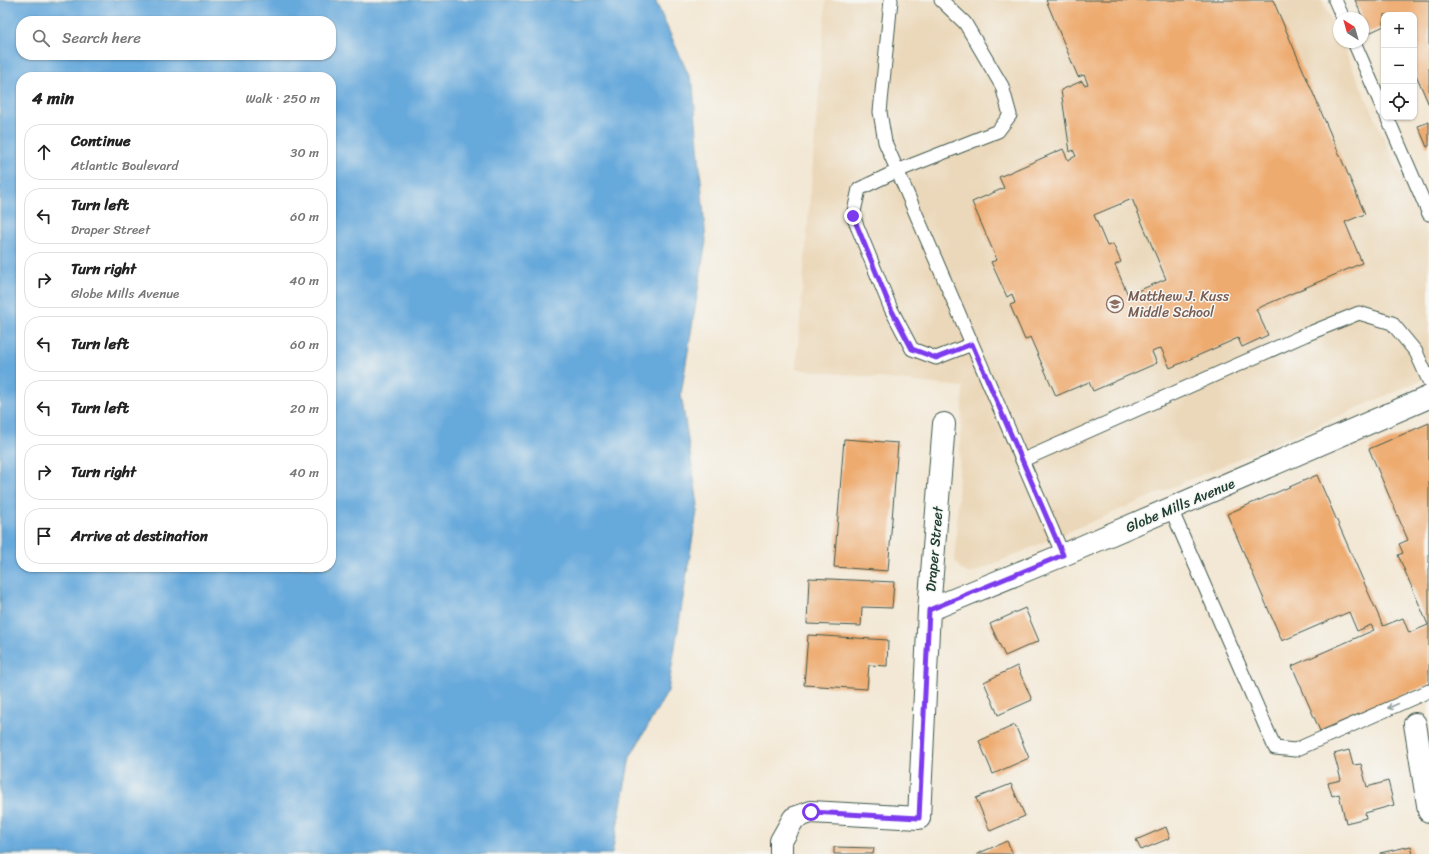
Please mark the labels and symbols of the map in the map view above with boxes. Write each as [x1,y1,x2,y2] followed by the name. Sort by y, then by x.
[1333,12,1369,48] north arrow
[844,207,862,225] route end
[1128,284,1230,325] place label: Matthew J. Kuss Middle School
[1105,294,1125,314] school or university icon: Matthew J. Kuss Middle School
[1122,471,1239,540] street label: Globe Mills Avenue
[918,504,951,593] street label: Draper Street
[1388,703,1400,711] one-way arrow
[802,803,820,821] route start

